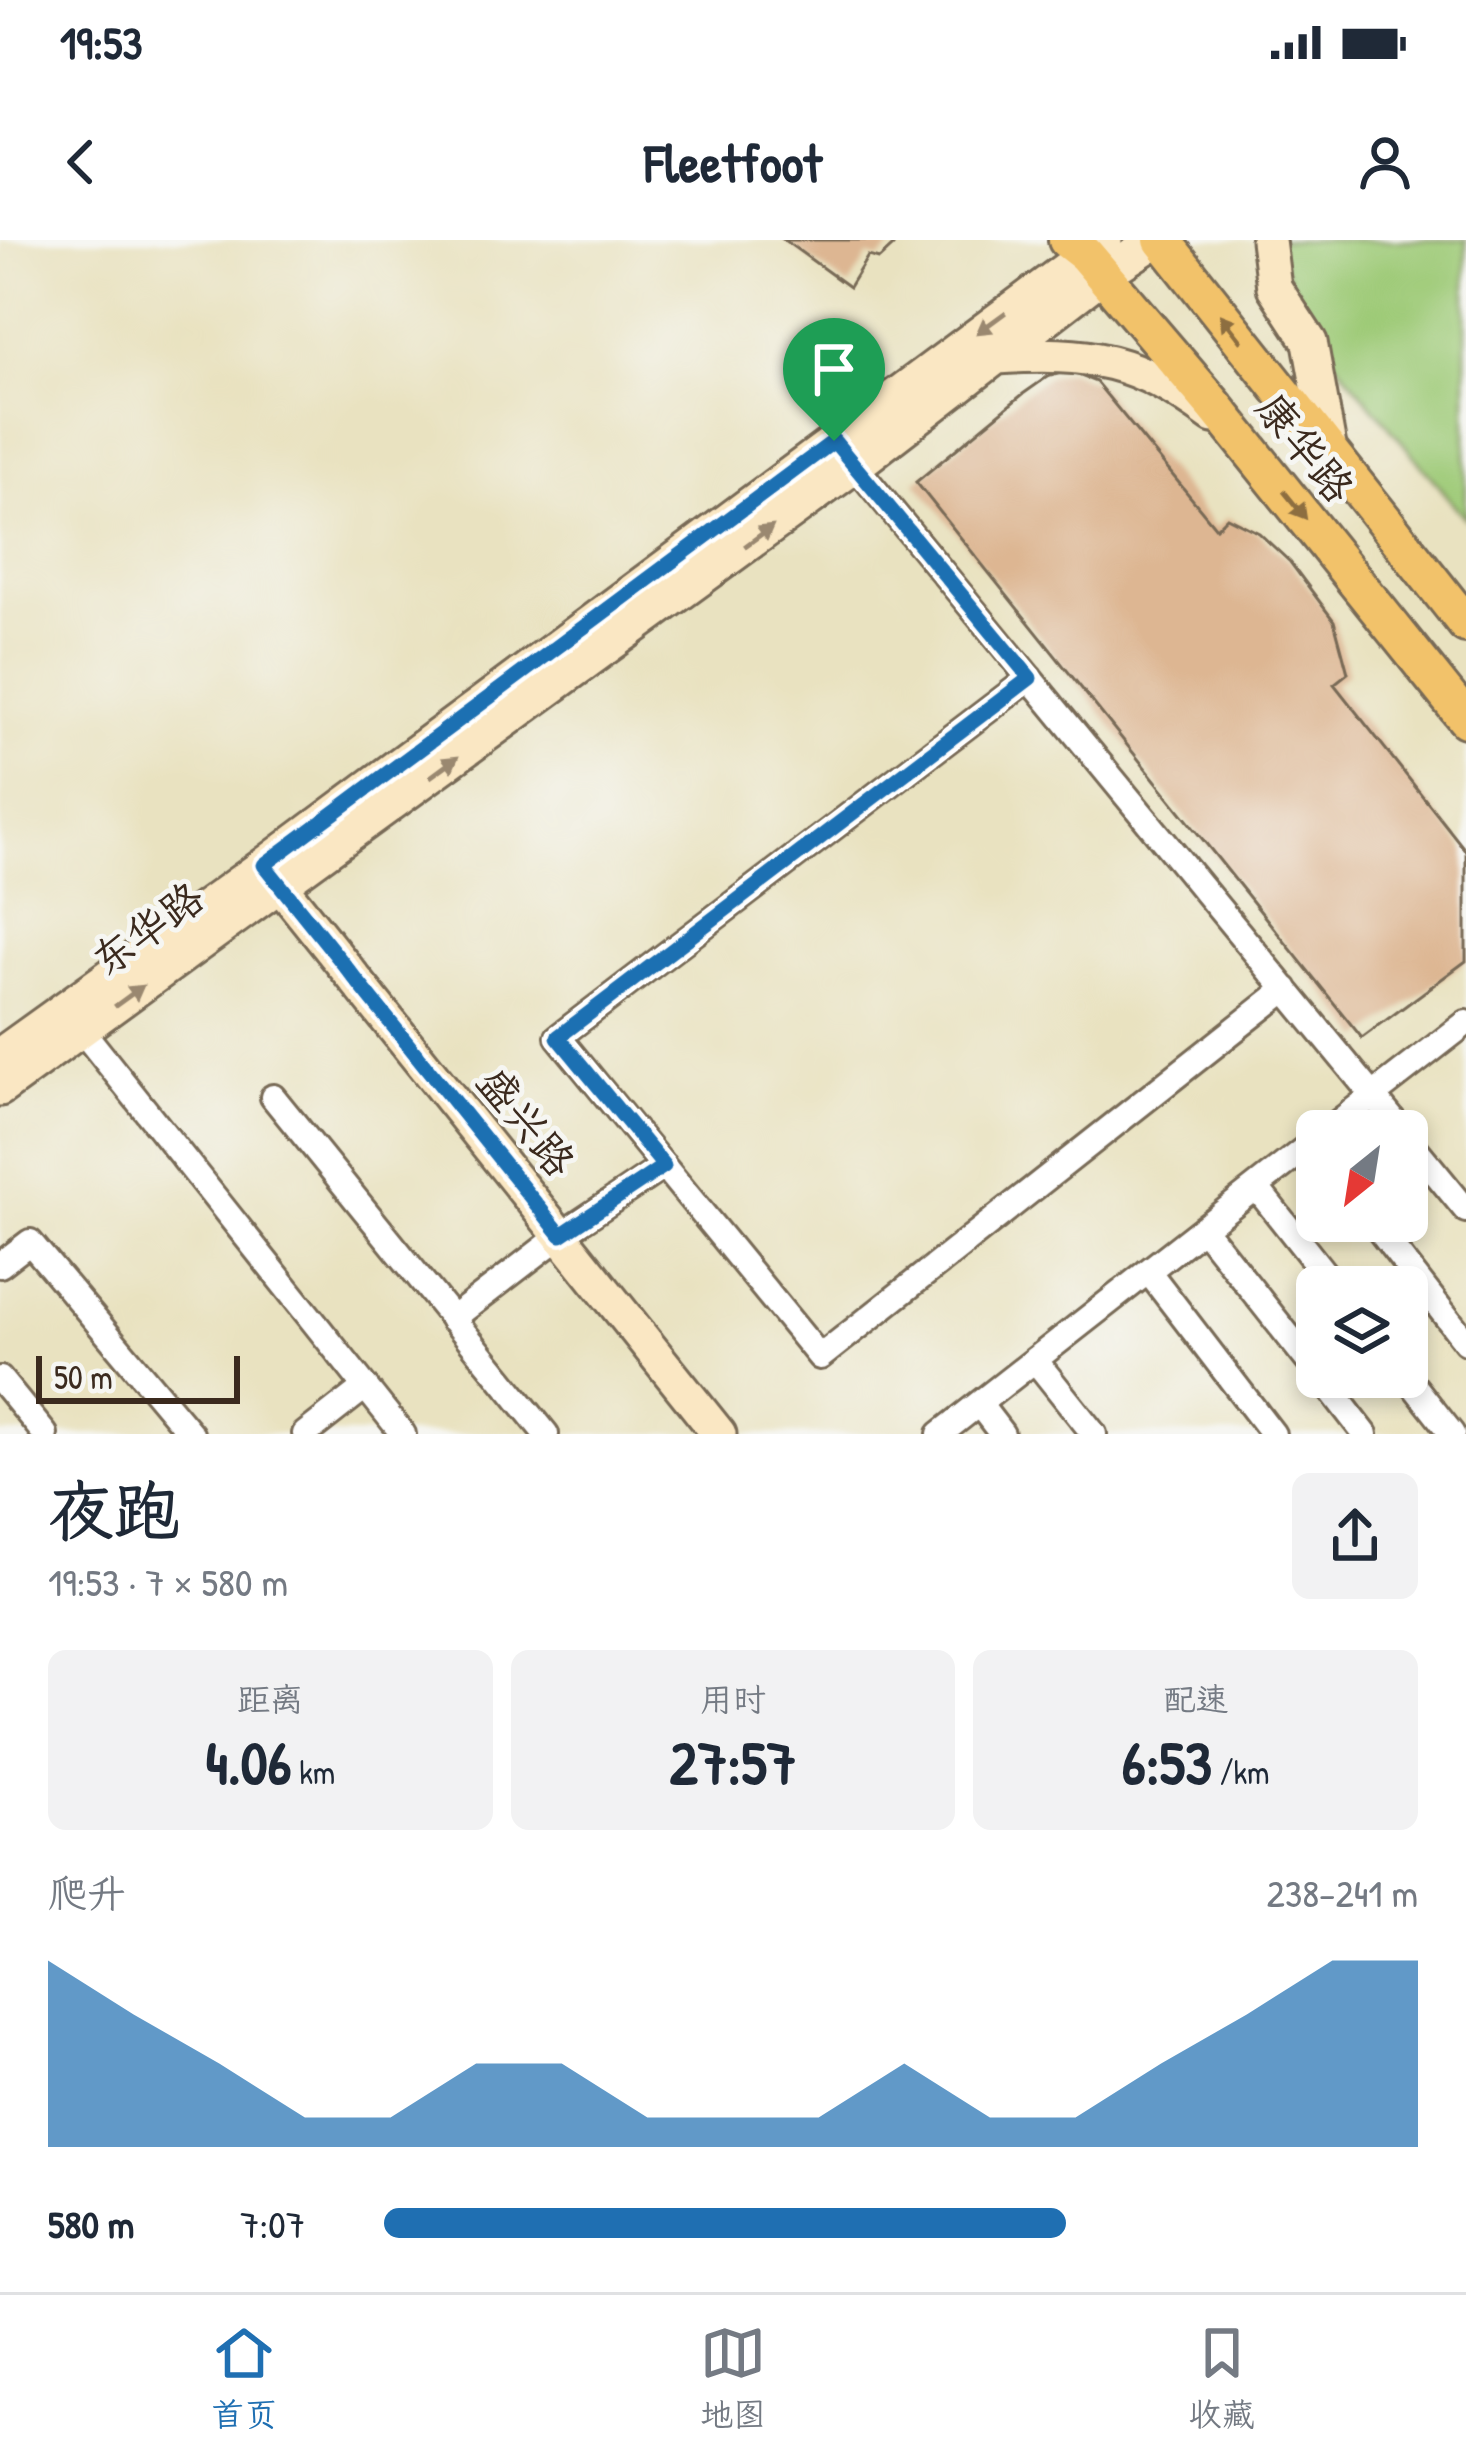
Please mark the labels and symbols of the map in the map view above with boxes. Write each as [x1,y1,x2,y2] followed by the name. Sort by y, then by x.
[975,310,1007,334] one-way arrow
[1219,312,1244,343] one-way arrow
[783,318,885,441] pin
[1244,380,1368,514] street label: 康华路
[1281,490,1307,521] one-way arrow
[743,525,775,549] one-way arrow
[428,755,460,779] one-way arrow
[79,868,215,988] street label: 东华路
[113,985,145,1009] one-way arrow
[465,1054,589,1188] street label: 盛兴路
[1296,1110,1428,1242] north arrow
[36,1350,240,1403] scale bar

